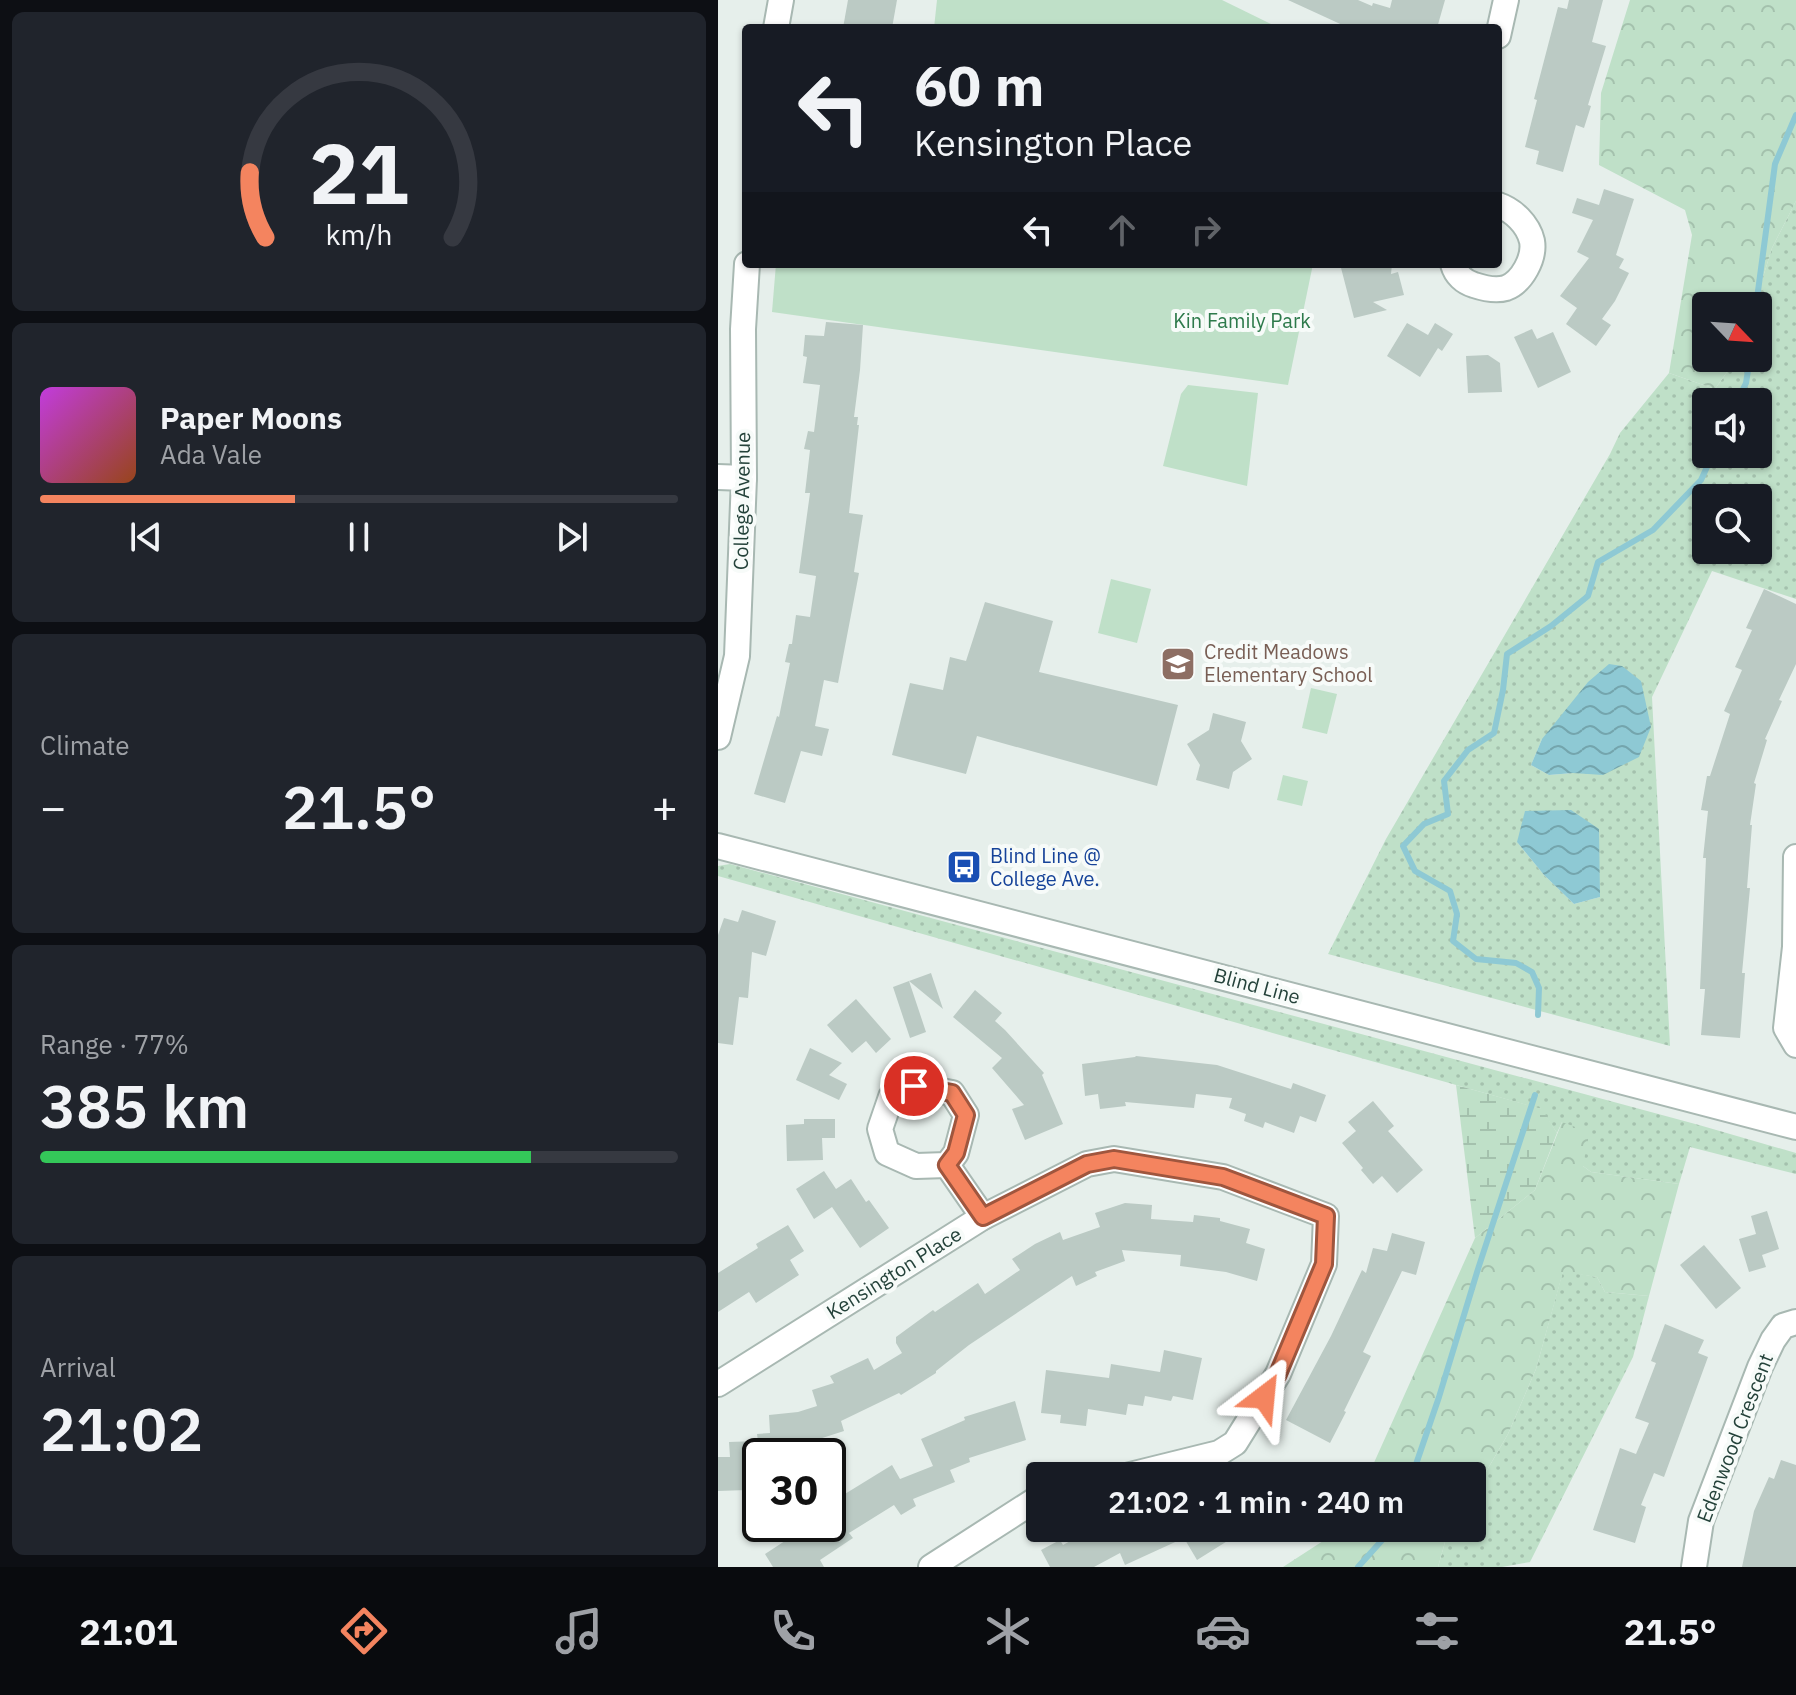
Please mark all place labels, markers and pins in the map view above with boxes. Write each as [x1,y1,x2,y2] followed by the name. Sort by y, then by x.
[1204,638,1373,688] place label: Credit Meadows Elementary School
[1159,645,1197,683] school or university icon: Credit Meadows Elementary School
[990,842,1101,892] place label: Blind Line @ College Ave.
[945,848,983,886] bus stop icon: Blind Line @ College Ave.
[880,1052,948,1120] pin

